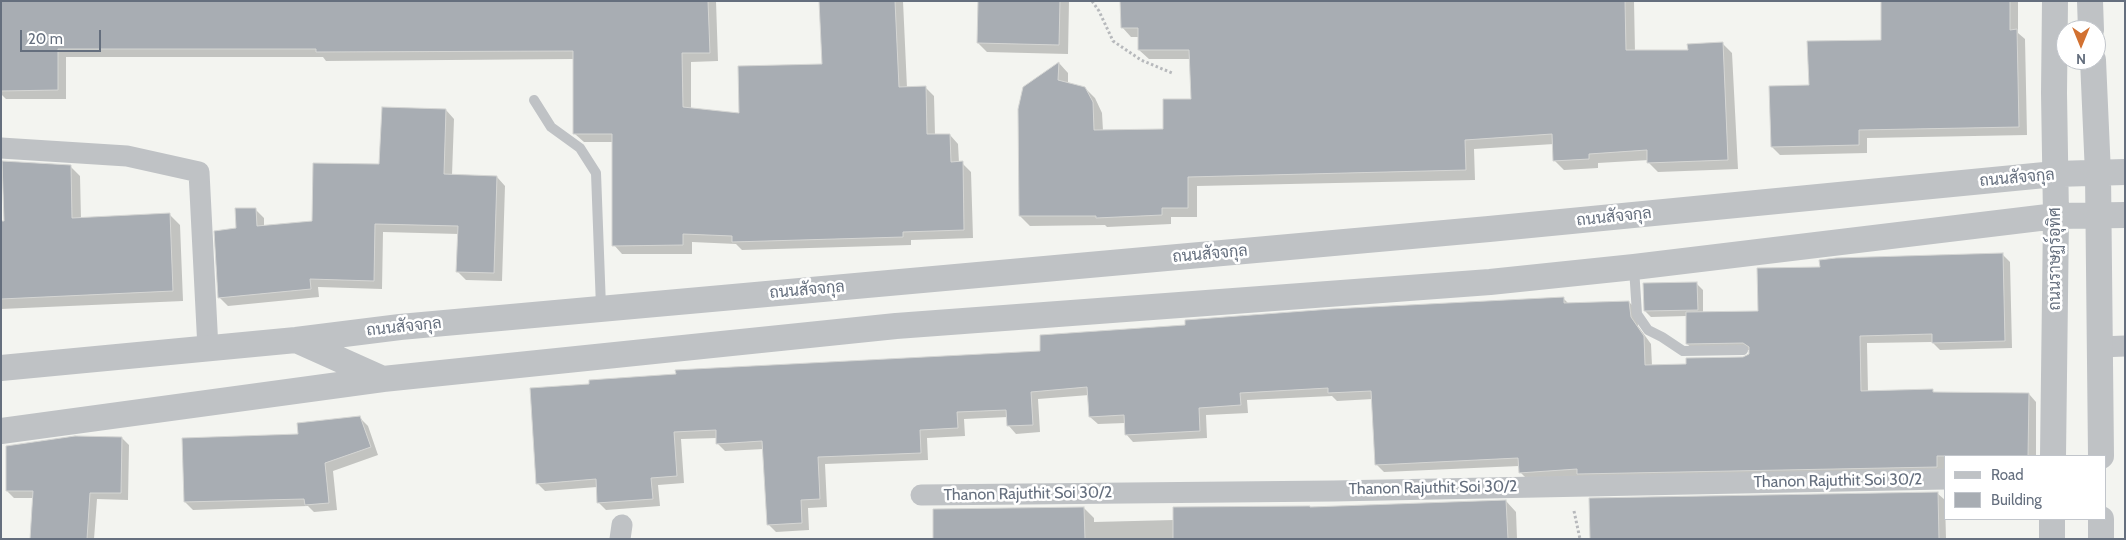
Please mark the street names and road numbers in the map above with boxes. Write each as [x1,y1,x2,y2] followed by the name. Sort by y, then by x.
[1979,165,2055,191] street label: ถนนสัจจกุล
[1576,204,1652,230] street label: ถนนสัจจกุล
[2045,207,2065,311] street label: ถนนราษฏร์อุทิศ
[1172,241,1248,267] street label: ถนนสัจจกุล
[769,277,845,303] street label: ถนนสัจจกุล
[366,314,442,340] street label: ถนนสัจจกุล
[1753,470,1923,492] street label: Thanon Rajuthit Soi 30/2
[1348,477,1518,499] street label: Thanon Rajuthit Soi 30/2
[943,483,1113,505] street label: Thanon Rajuthit Soi 30/2

